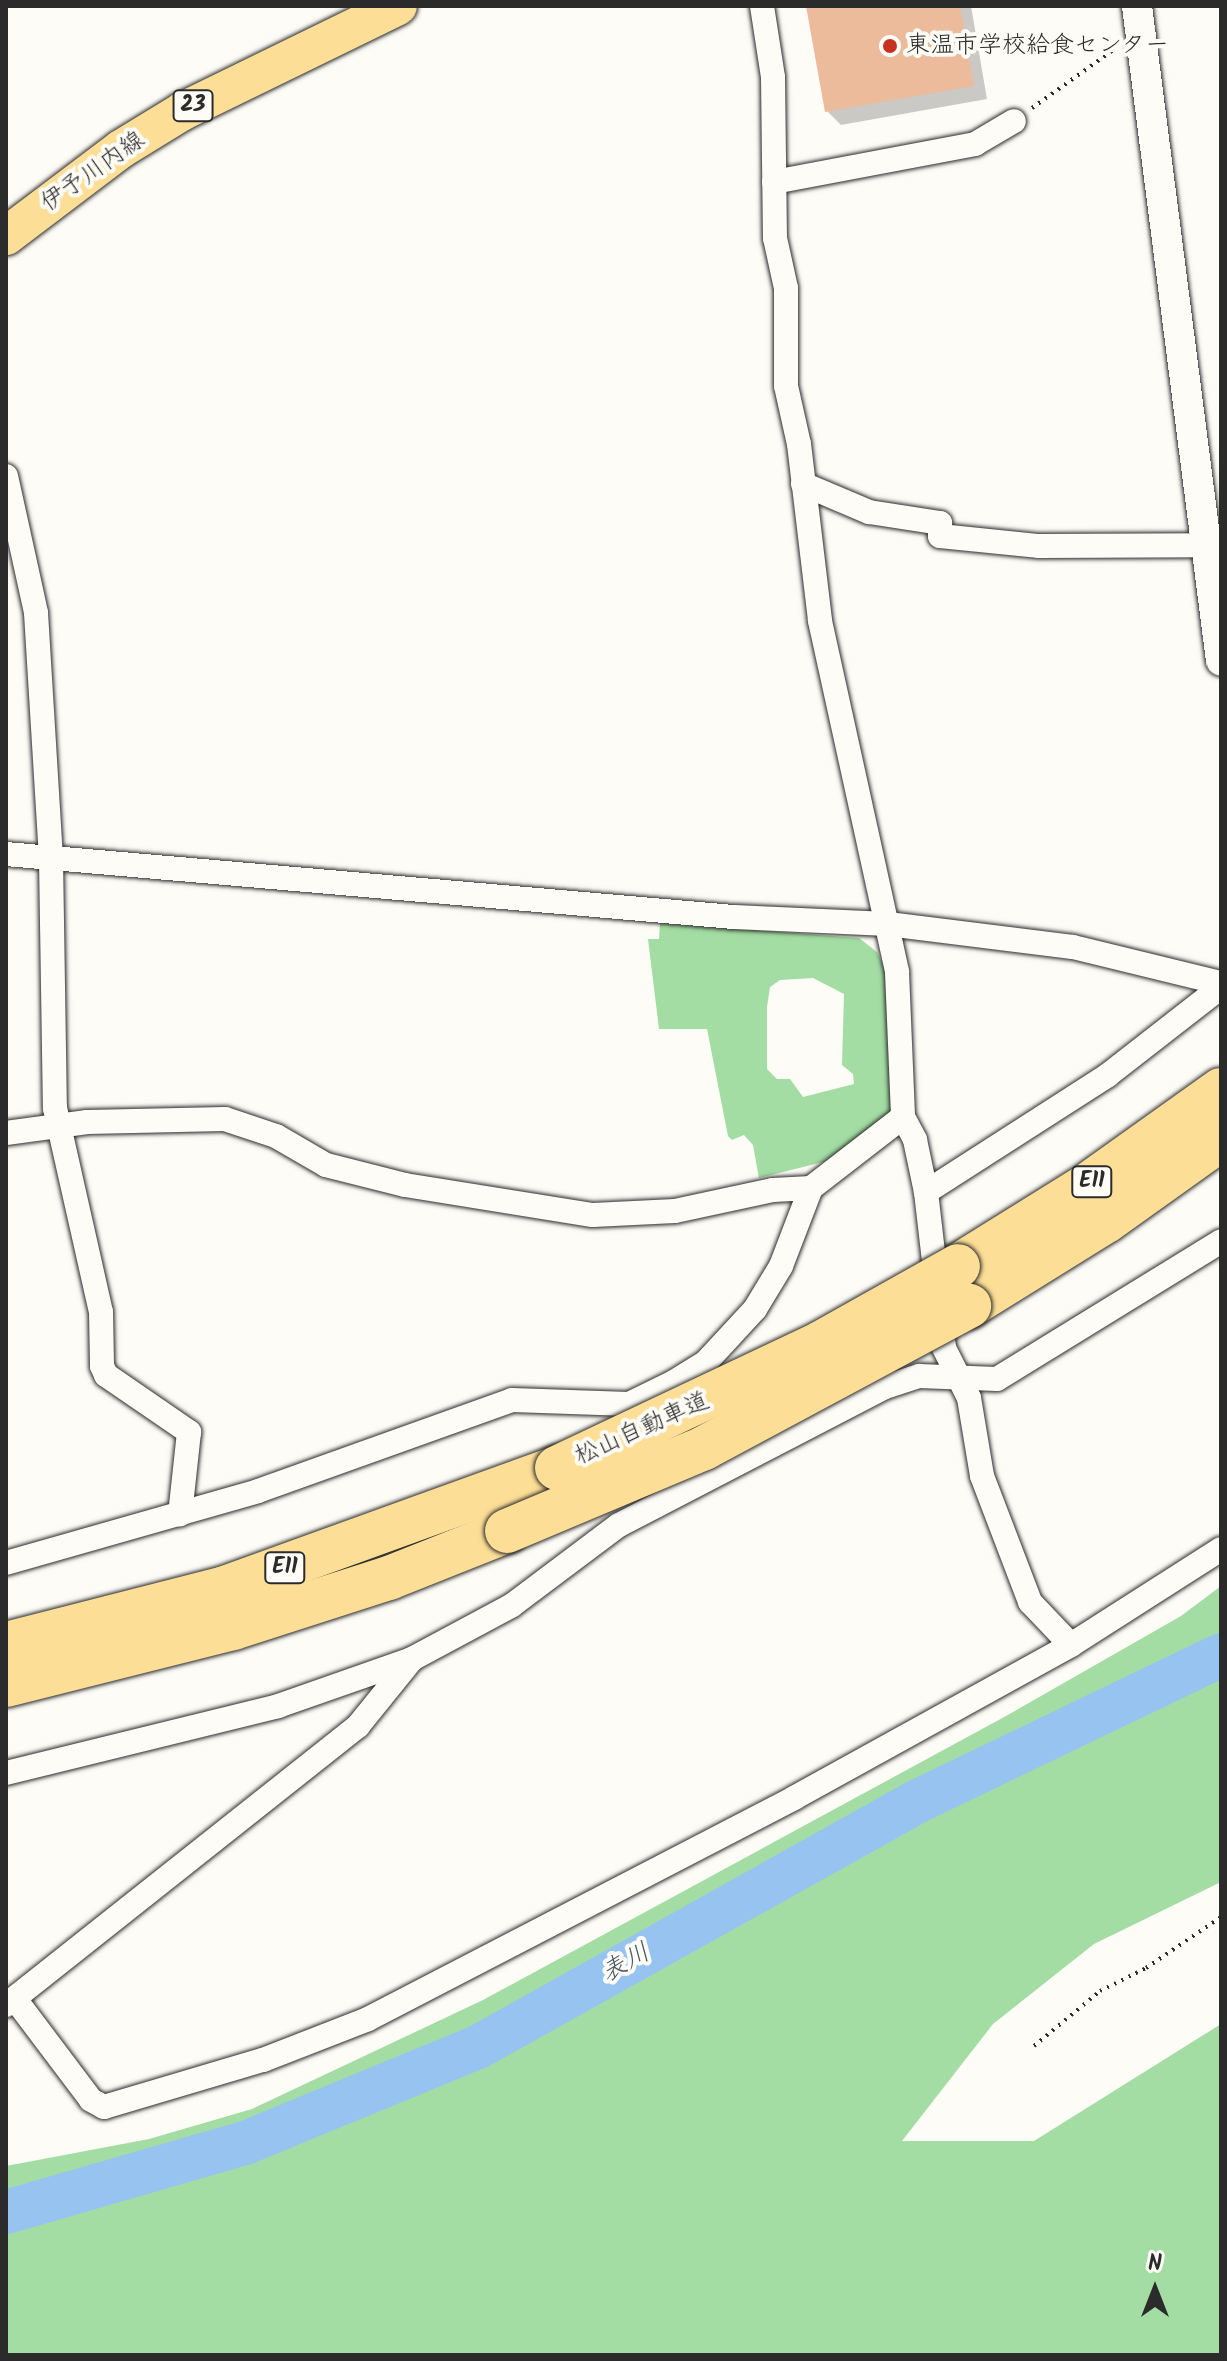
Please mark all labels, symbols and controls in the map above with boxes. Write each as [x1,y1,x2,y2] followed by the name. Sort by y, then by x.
[906,32,1170,60] place label: 東温市学校給食センター
[881,37,899,55] marker: 東温市学校給食センター
[171,88,215,124] road number: 23
[36,126,150,218] street label: 伊予川内線
[1070,1164,1114,1200] road number: E11
[570,1387,714,1471] street label: 松山自動車道
[263,1550,307,1586] road number: E11
[596,1938,656,1990] water label: 表川
[1148,2247,1162,2282] text: N
[1115,2249,1195,2329] north arrow

